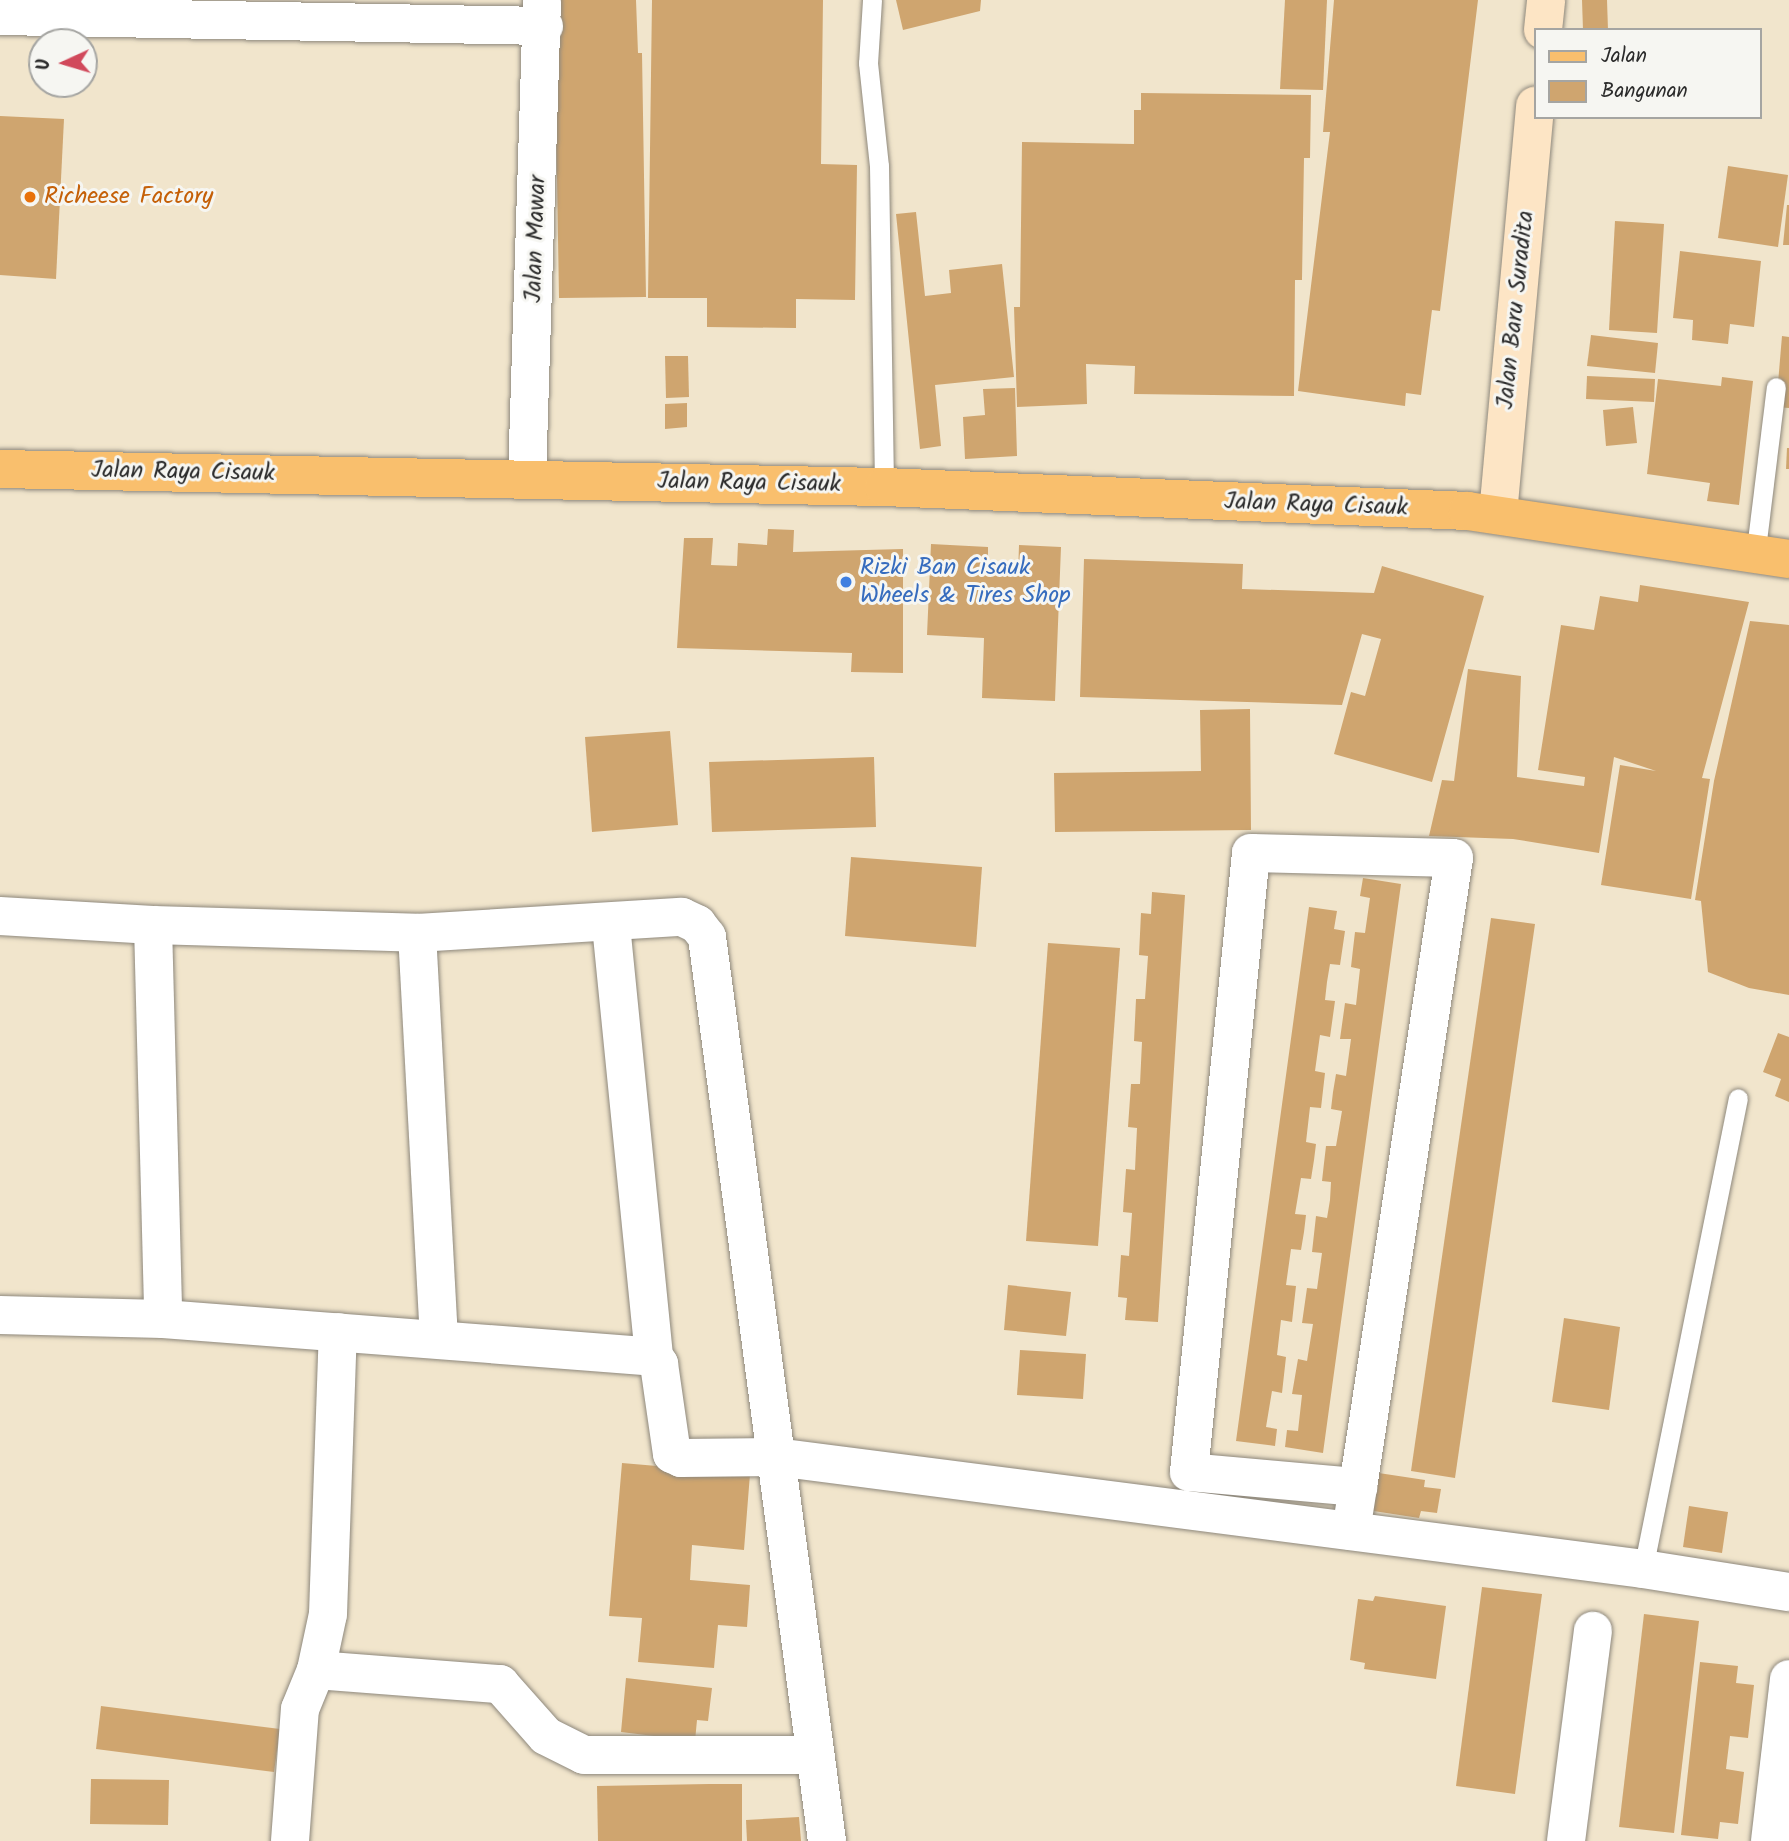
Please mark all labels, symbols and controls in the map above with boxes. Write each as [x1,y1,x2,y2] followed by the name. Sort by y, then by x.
[28,28,98,98] north arrow
[1534,28,1761,119] legend
[1601,40,1647,73] text: Jalan
[29,58,59,71] text: U
[1601,75,1688,108] text: Bangunan
[519,175,553,303] street label: Jalan Mawar
[44,183,213,211] place label: Richeese Factory
[22,189,38,205] marker: Richeese Factory
[1491,209,1541,411] street label: Jalan Baru Suradita
[91,456,275,488] street label: Jalan Raya Cisauk
[657,467,841,499] street label: Jalan Raya Cisauk
[1224,487,1408,523] street label: Jalan Raya Cisauk
[860,554,1071,610] place label: Rizki Ban Cisauk Wheels & Tires Shop
[838,574,854,590] marker: Rizki Ban Cisauk Wheels & Tires Shop

